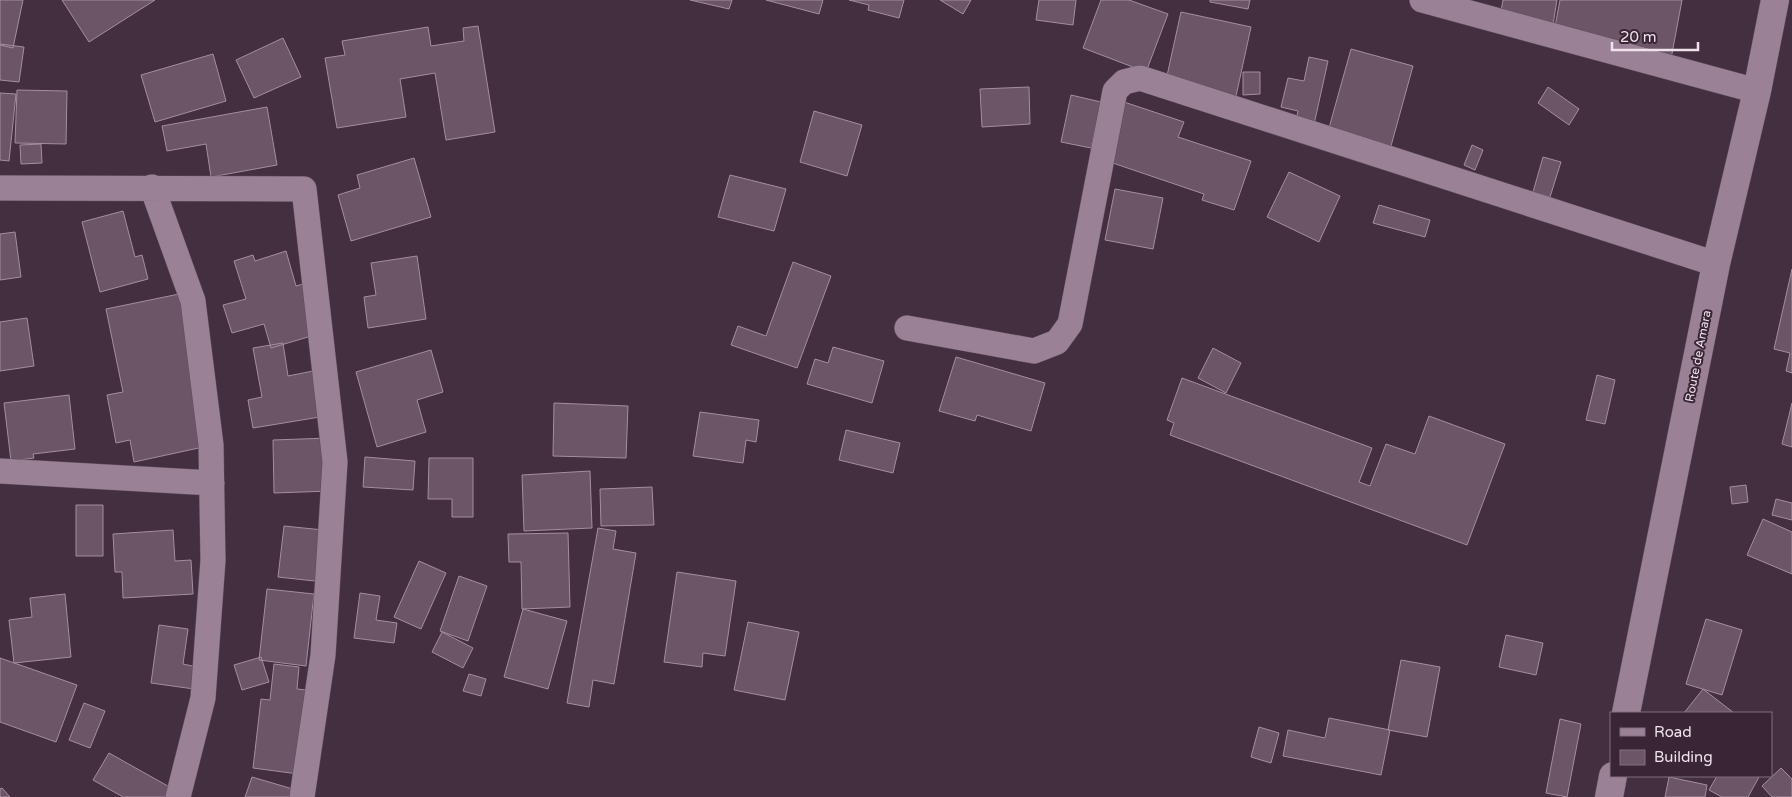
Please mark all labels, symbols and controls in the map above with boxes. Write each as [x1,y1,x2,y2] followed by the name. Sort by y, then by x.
[1612,20,1698,52] scale bar
[1620,28,1657,46] text: 20 m
[1682,309,1714,403] street label: Route de Amara
[1610,712,1772,777] legend
[1654,723,1692,741] text: Road
[1654,748,1713,766] text: Building

